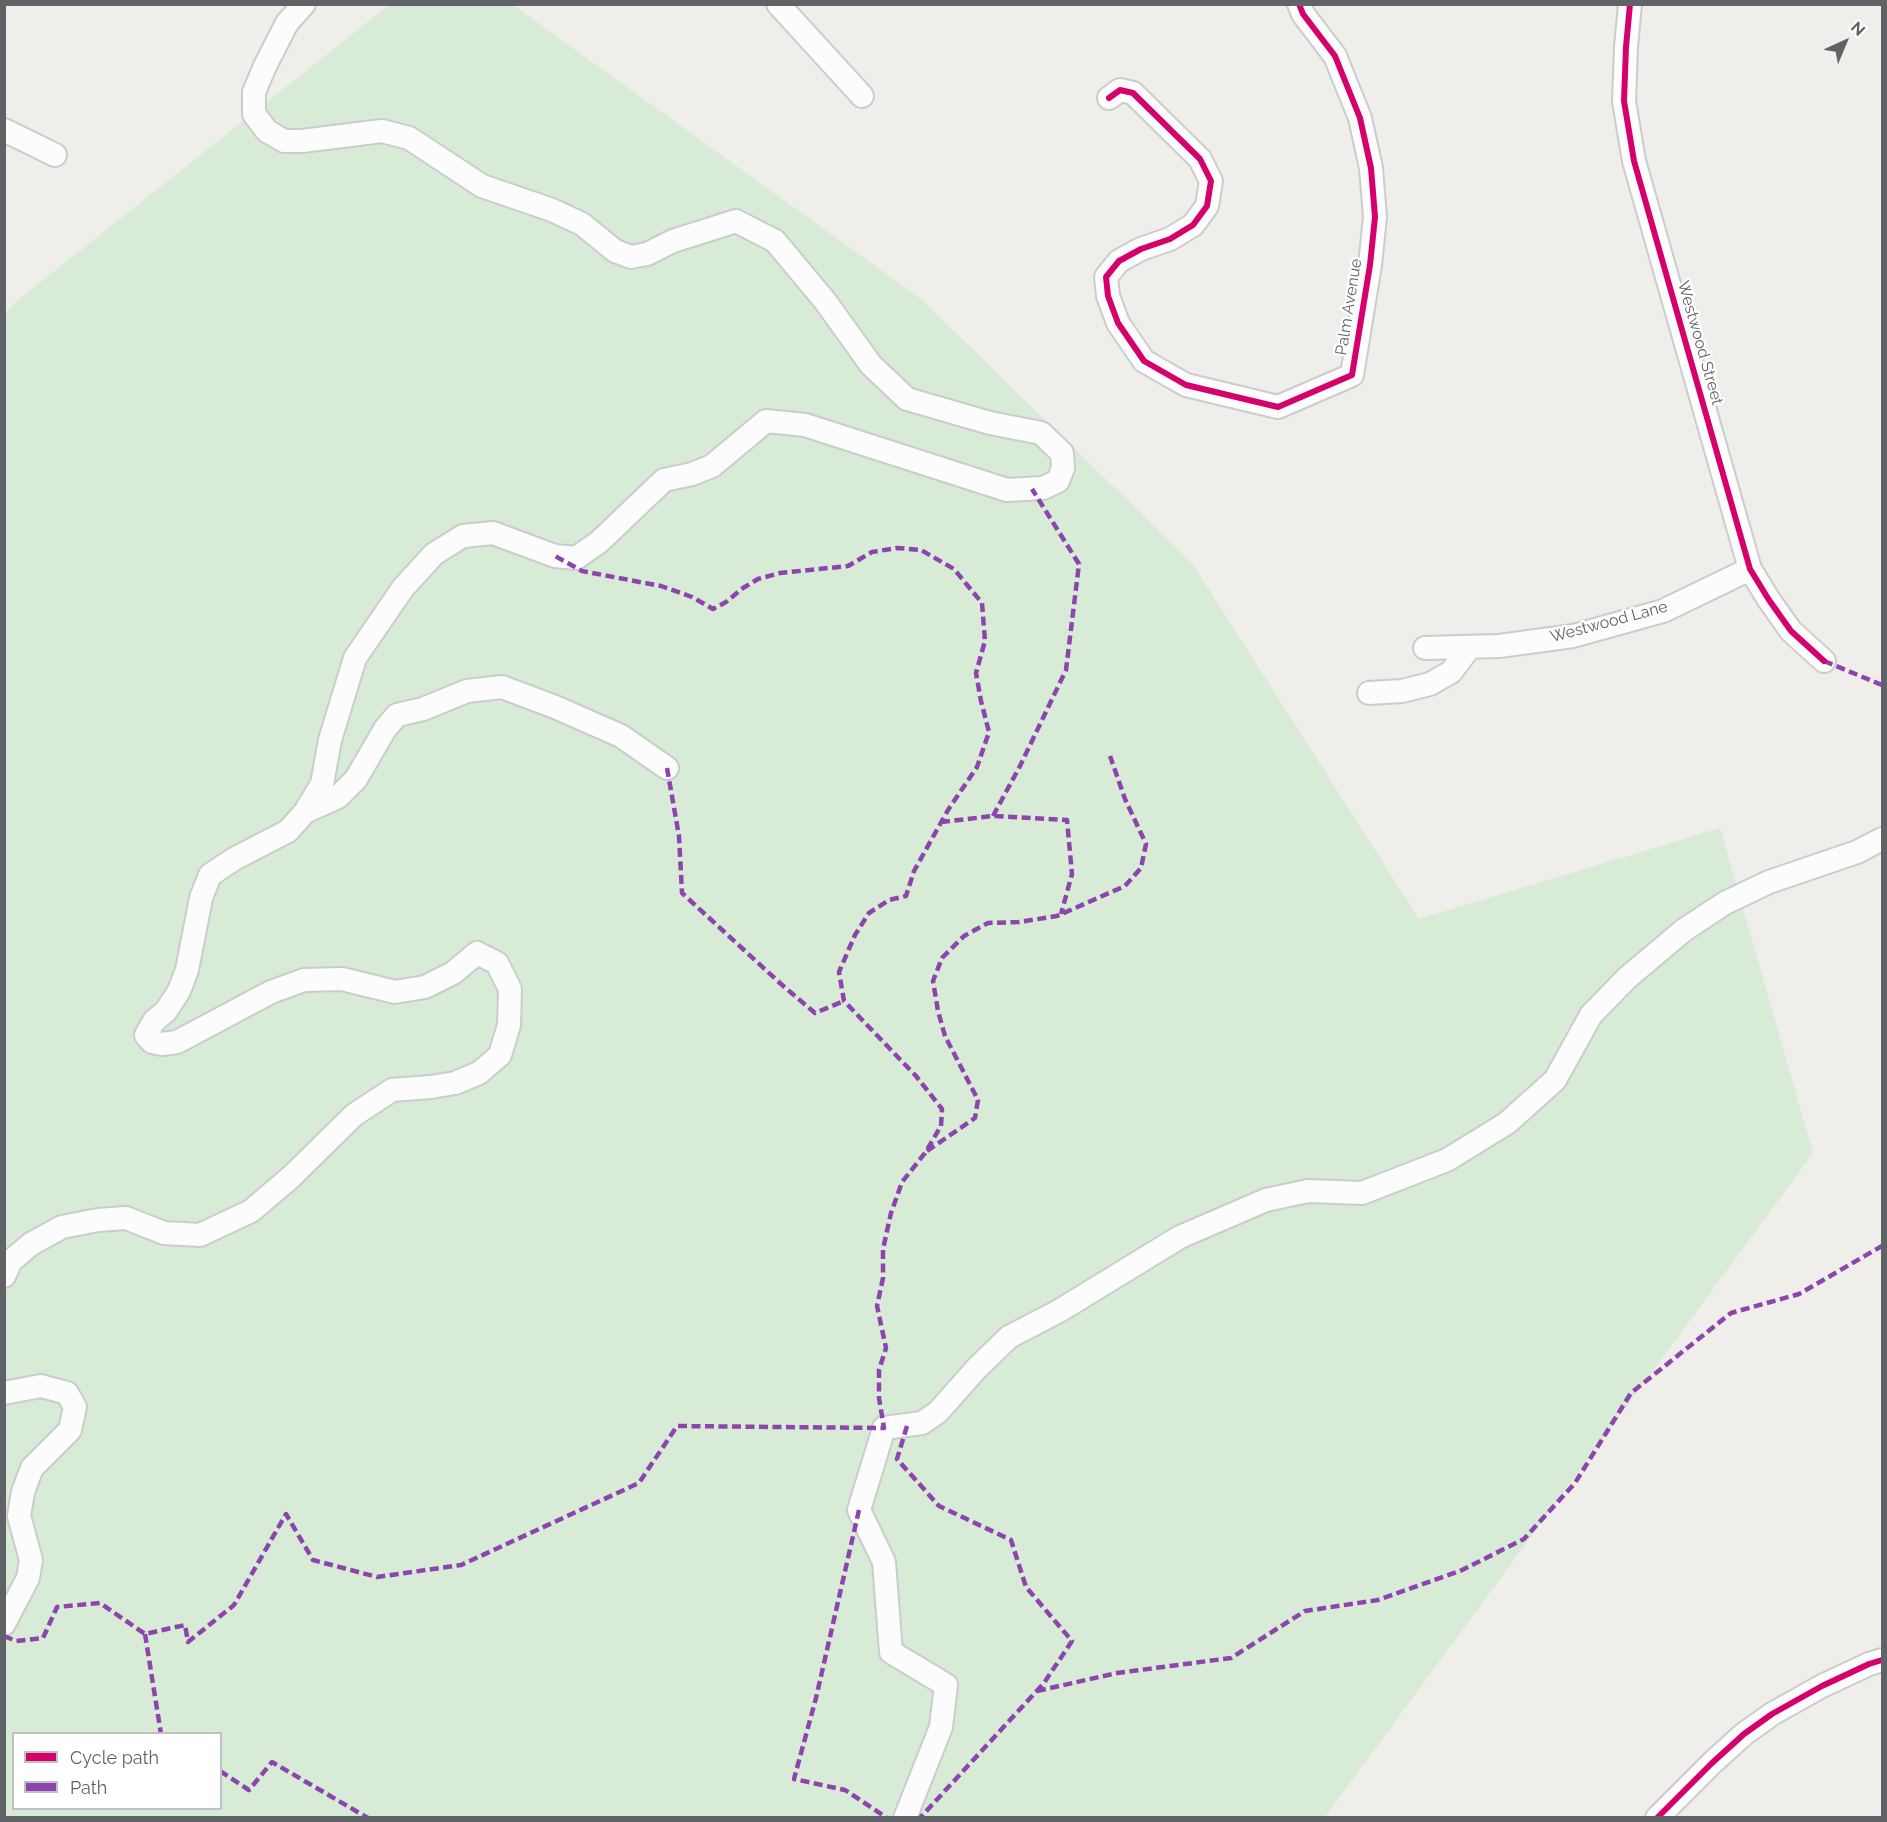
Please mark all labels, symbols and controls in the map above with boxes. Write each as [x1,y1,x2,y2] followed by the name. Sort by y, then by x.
[1815,12,1875,72] north arrow
[1847,18,1869,40] text: N
[1332,257,1366,357] street label: Palm Avenue
[1673,279,1727,407] street label: Westwood Street
[1548,597,1670,647] street label: Westwood Lane
[12,1732,222,1810] legend
[70,1747,159,1768] text: Cycle path
[70,1777,107,1798] text: Path

